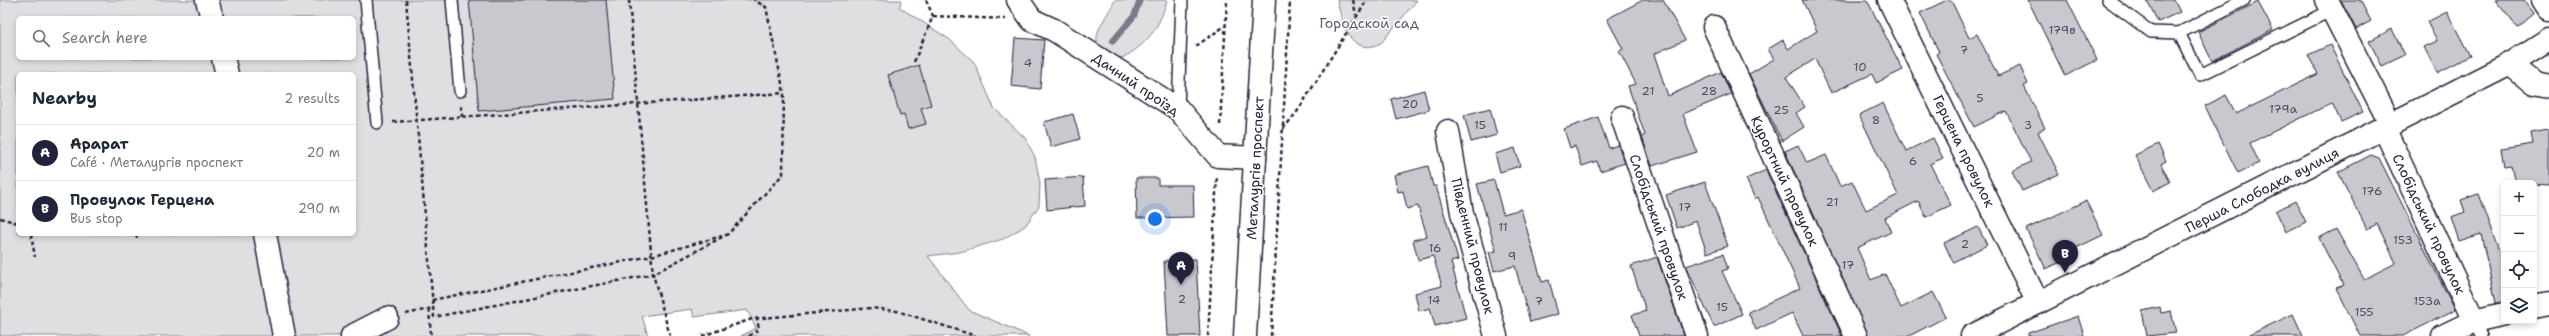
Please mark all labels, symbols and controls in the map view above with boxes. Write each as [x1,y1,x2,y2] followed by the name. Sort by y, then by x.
[1319,14,1419,32] park label: Городской сад
[16,16,356,60] search box
[2048,22,2076,38] house number: 179в
[30,27,52,49] icon: search
[62,28,148,48] text: Search here
[1960,42,1968,58] house number: 7
[1089,48,1183,120] street label: Дачний проїзд
[1024,55,1032,71] house number: 4
[1853,59,1867,75] house number: 10
[1642,83,1654,99] house number: 21
[1701,83,1717,99] house number: 28
[32,87,97,109] text: Nearby
[284,90,340,107] text: 2 results
[1976,90,1984,106] house number: 5
[1929,92,1999,211] street label: Герцена провулок
[1242,95,1268,240] street label: Металургів проспект
[1402,96,1418,112] house number: 20
[2269,101,2298,117] house number: 179а
[1773,102,1789,118] house number: 25
[1872,112,1880,128] house number: 8
[1747,113,1823,250] street label: Курортний провулок
[1474,117,1486,133] house number: 15
[2024,117,2032,133] house number: 3
[70,134,129,154] text: Арарат
[2182,143,2342,237] street label: Перша Слободка вулиця
[40,144,50,161] text: A
[307,144,340,161] text: 20 m
[2388,151,2470,298] street label: Слобідський провулок
[1626,152,1693,303] street label: Слобідський провулок
[1909,153,1917,169] house number: 6
[70,154,243,171] text: Café · Металургів проспект
[1447,176,1499,316] street label: Південний провулок
[2501,180,2537,324] map controls
[2501,180,2537,216] button: +
[2362,183,2382,199] house number: 176
[70,190,214,210] text: Провулок Герцена
[1826,194,1838,210] house number: 21
[1679,199,1691,215] house number: 17
[41,200,49,217] text: B
[298,200,340,217] text: 290 m
[1145,209,1165,229] your location
[70,210,122,227] text: Bus stop
[2501,216,2537,252] button: −
[1498,219,1508,235] house number: 11
[2393,232,2413,248] house number: 153
[1961,236,1969,252] house number: 2
[1428,240,1442,256] house number: 16
[2052,240,2078,273] pin: B
[1508,248,1516,264] house number: 9
[1168,252,1194,285] pin: A
[2501,252,2537,288] button: locate
[1842,257,1854,273] house number: 17
[2501,288,2537,324] button: layers
[1178,291,1186,307] house number: 2
[1428,292,1440,308] house number: 14
[1535,293,1543,309] house number: 7
[2413,293,2441,309] house number: 153а
[1716,299,1728,315] house number: 15
[2354,304,2374,320] house number: 155

